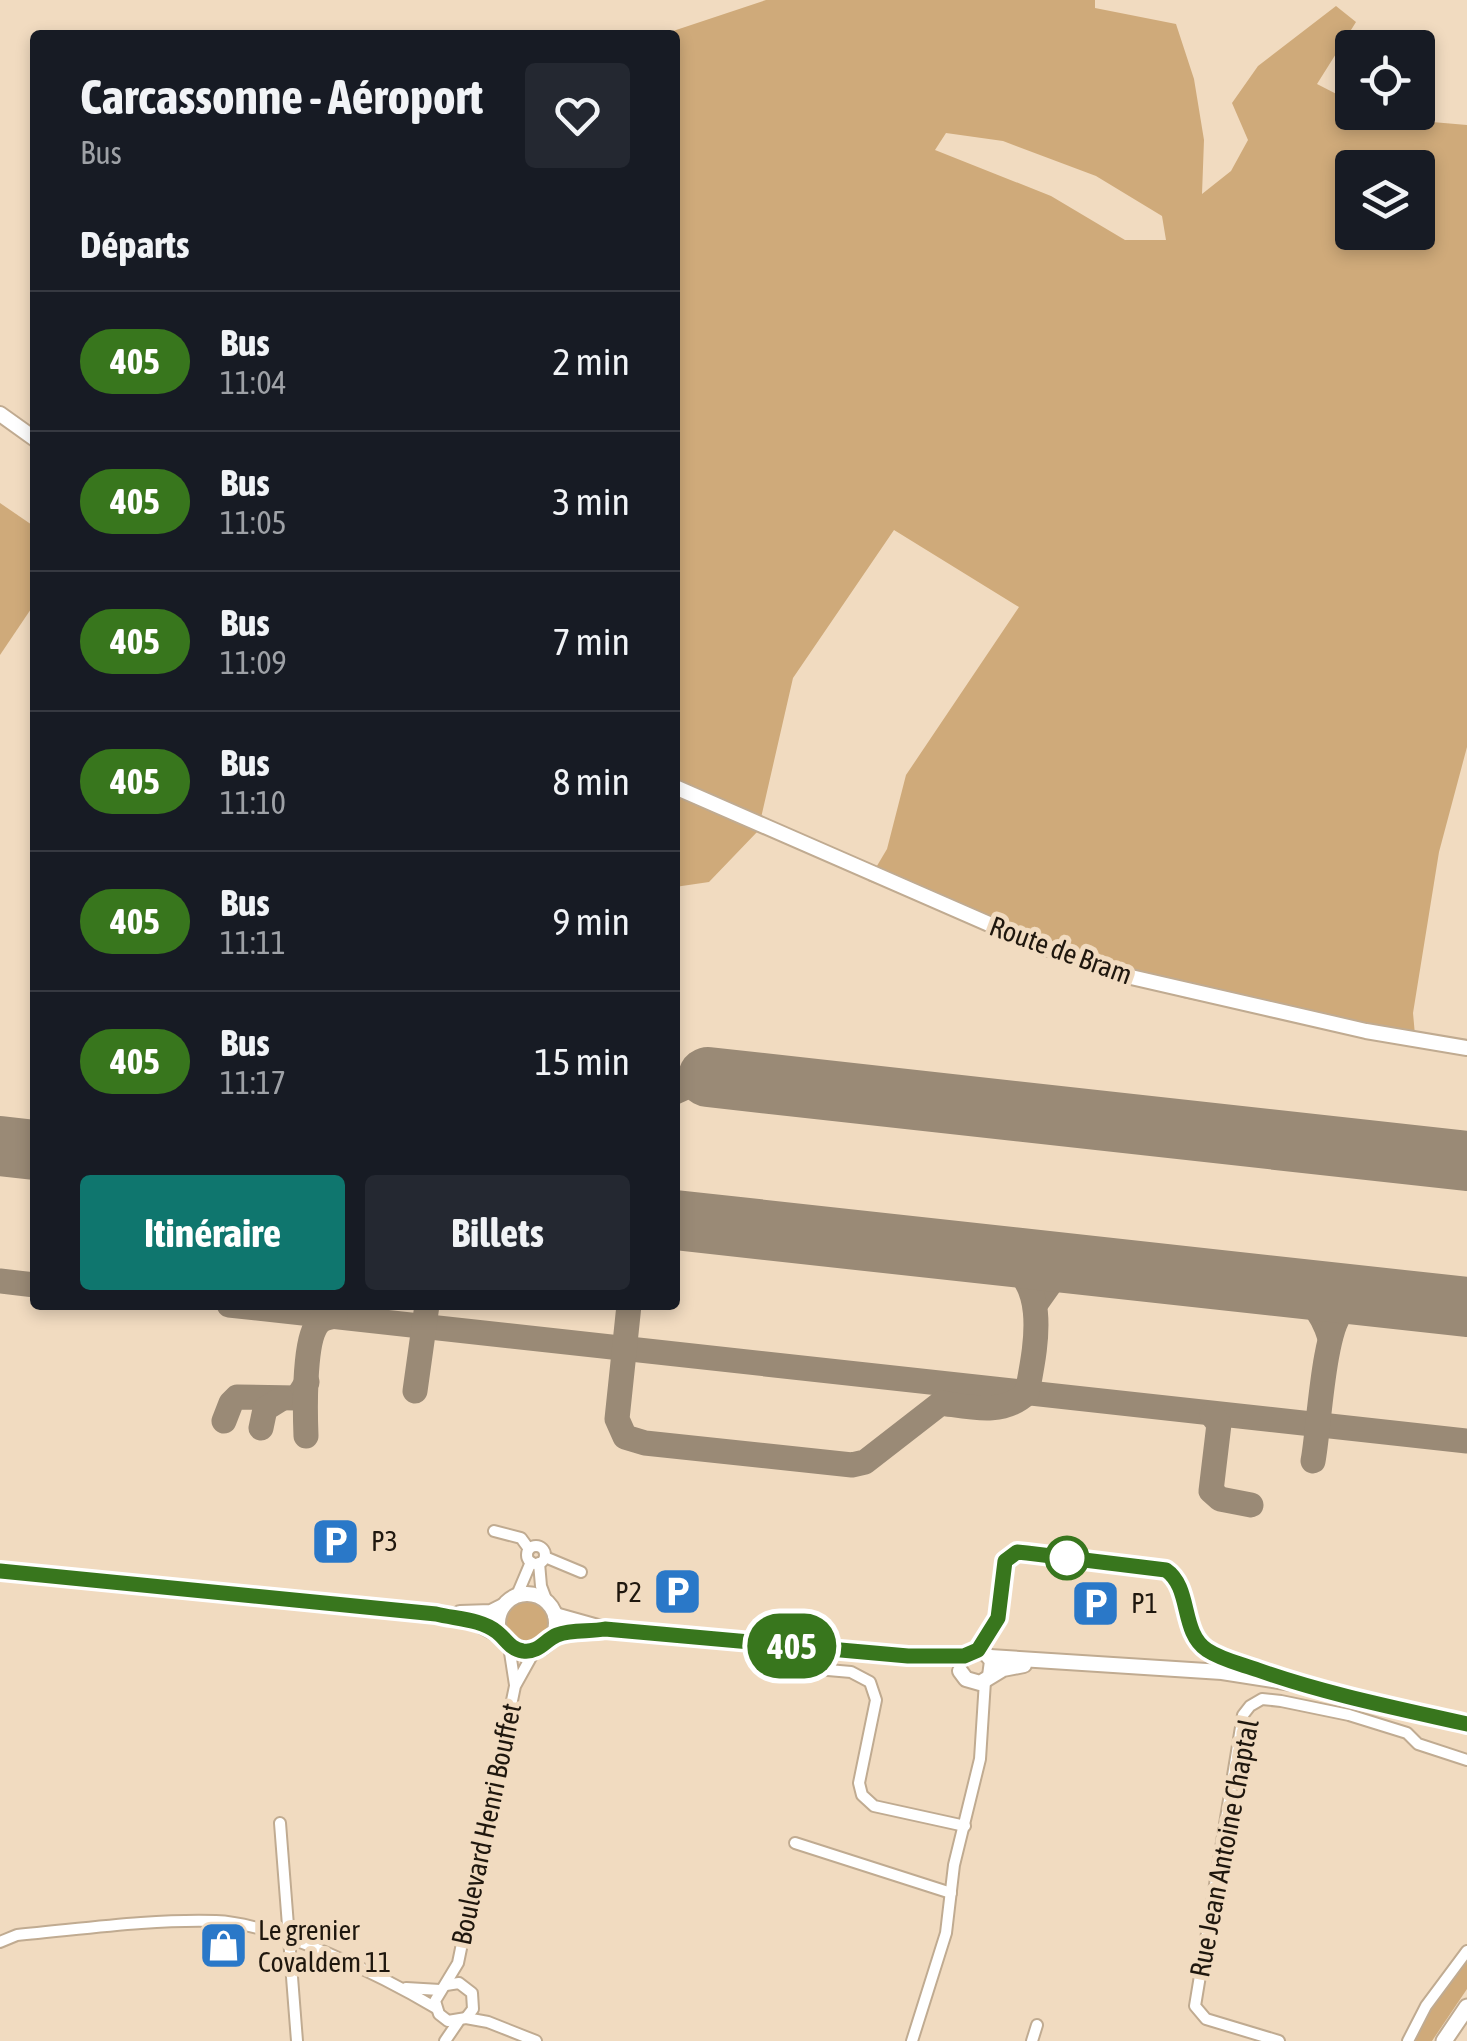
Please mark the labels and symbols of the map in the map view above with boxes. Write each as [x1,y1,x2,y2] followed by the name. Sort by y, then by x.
[986,909,1136,991] street label: Route de Bram
[310,1515,362,1567] parking icon: P3
[371,1525,398,1557] place label: P3
[1046,1537,1088,1579] unlabelled marker
[651,1566,703,1618] parking icon: P2
[615,1576,642,1608] place label: P2
[1070,1577,1122,1629] parking icon: P1
[1131,1587,1158,1619] place label: P1
[734,1614,850,1678] line badge: 405
[445,1700,527,1948] street label: Boulevard Henri Bouffet
[1183,1716,1265,1980] street label: Rue Jean Antoine Chaptal
[258,1914,391,1978] place label: Le grenier Covaldem 11
[197,1920,249,1972] shop icon: Le grenier Covaldem 11

